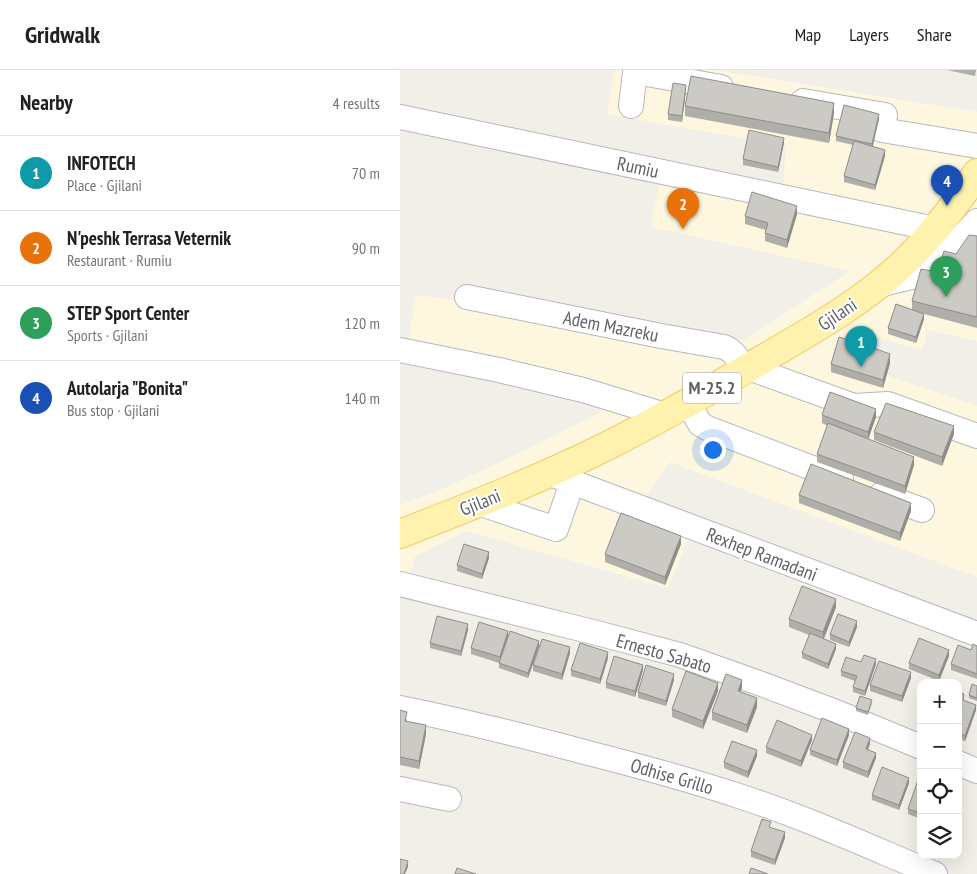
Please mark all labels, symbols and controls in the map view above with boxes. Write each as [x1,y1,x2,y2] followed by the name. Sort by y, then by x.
[25,19,100,50] text: Gridwalk
[795,23,821,46] text: Map
[849,23,889,46] text: Layers
[917,23,952,46] text: Share
[20,89,73,116] text: Nearby
[333,93,380,113] text: 4 results
[67,151,136,175] text: INFOTECH
[615,151,661,183] street label: Rumiu
[32,163,40,183] text: 1
[352,163,380,183] text: 70 m
[931,165,963,206] pin: 4
[67,175,142,195] text: Place · Gjilani
[667,188,699,229] pin: 2
[67,226,231,250] text: N'peshk Terrasa Veternik
[32,238,40,258] text: 2
[352,238,380,258] text: 90 m
[67,250,172,270] text: Restaurant · Rumiu
[930,256,962,297] pin: 3
[813,292,861,336] street label: Gjilani
[67,301,189,325] text: STEP Sport Center
[561,305,661,347] street label: Adem Mazreku
[32,313,40,333] text: 3
[345,313,380,333] text: 120 m
[67,325,148,345] text: Sports · Gjilani
[845,326,877,367] pin: 1
[683,372,741,404] road number: M-25.2
[67,376,188,400] text: Autolarja "Bonita"
[32,388,40,408] text: 4
[345,388,380,408] text: 140 m
[67,400,159,420] text: Bus stop · Gjilani
[700,437,726,463] your location
[456,483,504,521] street label: Gjilani
[703,522,821,586] street label: Rexhep Ramadani
[614,628,714,678] street label: Ernesto Sabato
[917,679,962,859] map controls
[917,679,962,724] button: +
[917,724,962,769] button: −
[628,753,716,799] street label: Odhise Grillo
[917,769,962,814] button: locate
[917,814,962,859] button: layers

